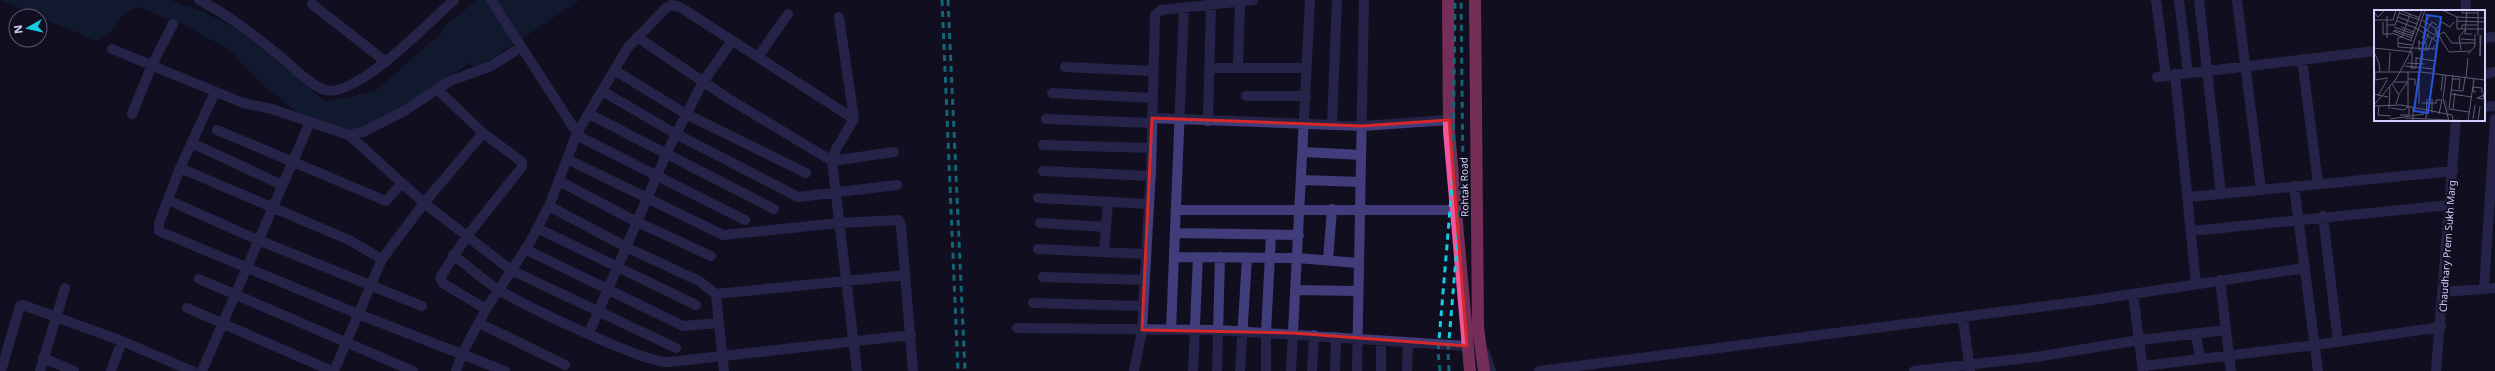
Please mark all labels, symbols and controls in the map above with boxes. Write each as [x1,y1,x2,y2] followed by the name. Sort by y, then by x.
[8,8,48,48] north arrow
[2374,10,2485,121] inset map
[10,24,26,35] text: N
[1456,157,1472,217] street label: Rohtak Road
[2435,180,2459,312] street label: Chaudhary Prem Sukh Marg

